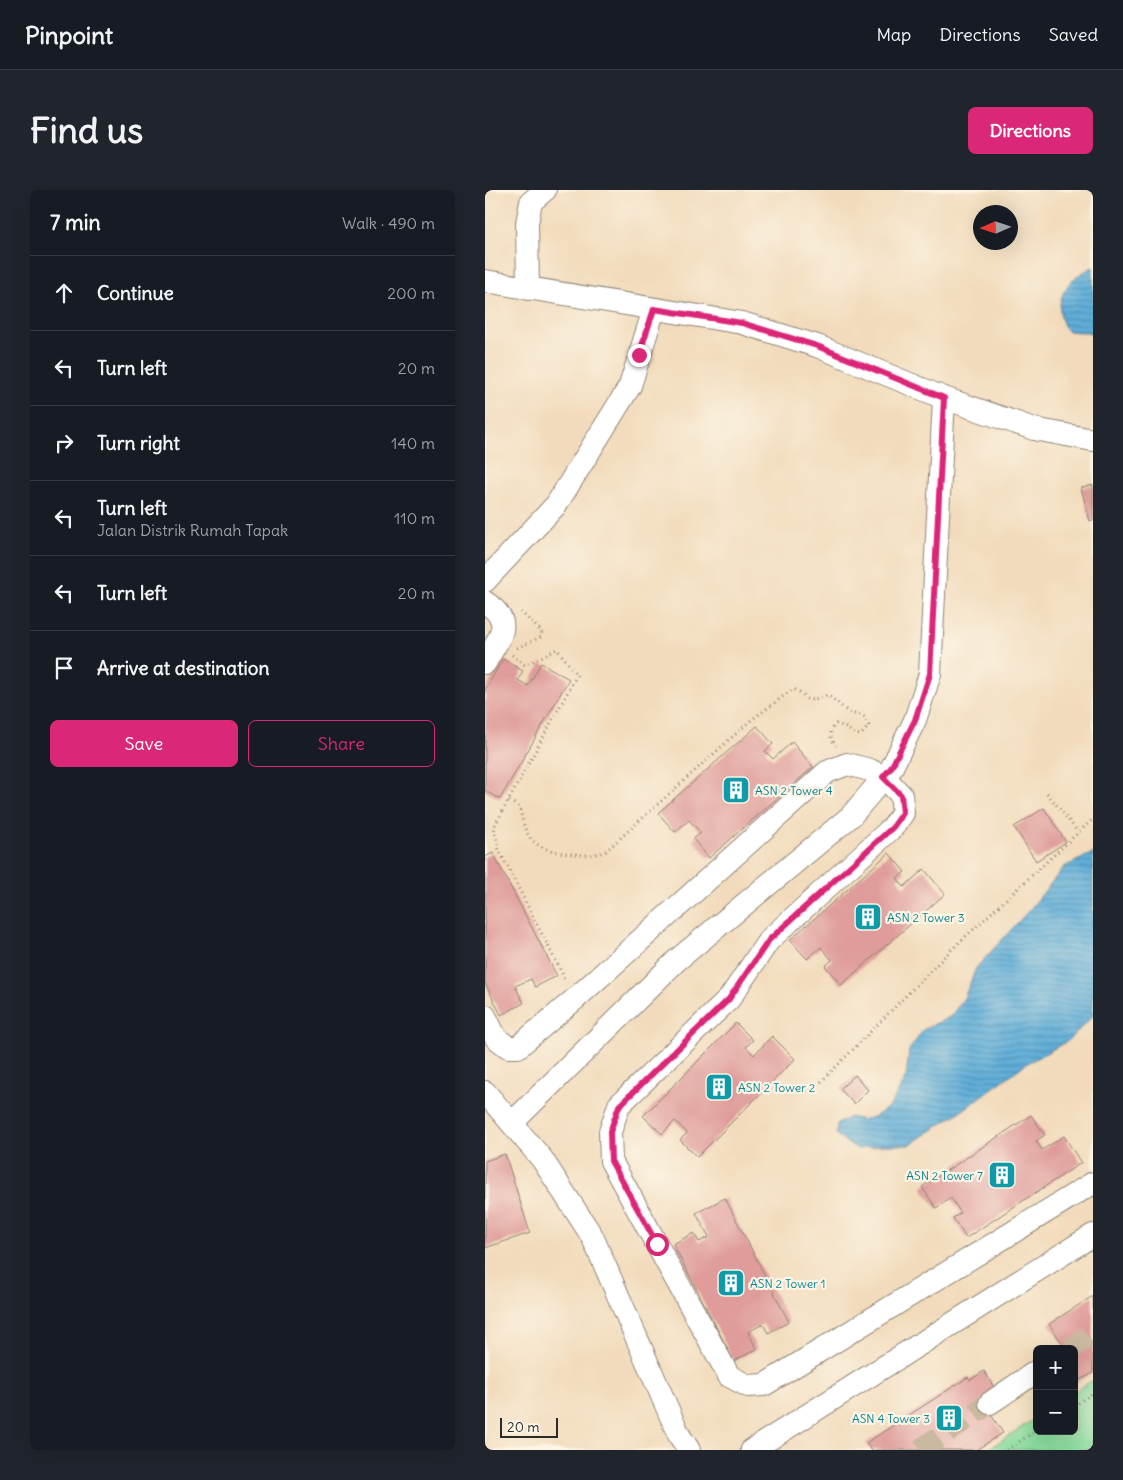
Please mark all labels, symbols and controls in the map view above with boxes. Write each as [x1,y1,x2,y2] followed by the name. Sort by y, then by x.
[25,20,113,50] text: Pinpoint
[876,23,911,46] text: Map
[939,23,1021,46] text: Directions
[1049,23,1098,46] text: Saved
[968,107,1093,154] button: Directions
[30,108,143,152] text: Find us
[973,205,1018,250] north arrow
[50,209,101,236] text: 7 min
[342,213,435,233] text: Walk · 490 m
[50,279,78,307] icon: ahead
[97,281,174,305] text: Continue
[387,283,435,303] text: 200 m
[628,344,651,367] route end
[50,354,78,382] icon: left
[97,356,167,380] text: Turn left
[398,358,435,378] text: 20 m
[50,429,78,457] icon: right
[97,431,180,455] text: Turn right
[391,433,435,453] text: 140 m
[97,496,167,520] text: Turn left
[50,504,78,532] icon: left
[394,508,435,528] text: 110 m
[97,520,288,540] text: Jalan Distrik Rumah Tapak
[50,579,78,607] icon: left
[97,581,167,605] text: Turn left
[398,583,435,603] text: 20 m
[50,654,78,682] icon: arrive
[97,656,270,680] text: Arrive at destination
[50,720,238,767] button: Save
[248,720,435,767] button: Share
[721,775,751,805] building icon: ASN 2 Tower 4
[755,783,833,798] place label: ASN 2 Tower 4
[853,902,883,932] building icon: ASN 2 Tower 3
[887,910,965,925] place label: ASN 2 Tower 3
[704,1072,734,1102] building icon: ASN 2 Tower 2
[738,1080,816,1095] place label: ASN 2 Tower 2
[987,1160,1017,1190] building icon: ASN 2 Tower 7
[906,1168,983,1183] place label: ASN 2 Tower 7
[646,1233,669,1256] route start
[716,1268,746,1298] building icon: ASN 2 Tower 1
[750,1276,826,1291] place label: ASN 2 Tower 1
[1033,1345,1078,1435] map controls
[1033,1345,1078,1390] button: +
[1033,1390,1078,1435] button: −
[934,1403,964,1433] building icon: ASN 4 Tower 3
[852,1411,930,1426] place label: ASN 4 Tower 3
[500,1415,557,1438] scale bar
[507,1418,540,1436] text: 20 m

